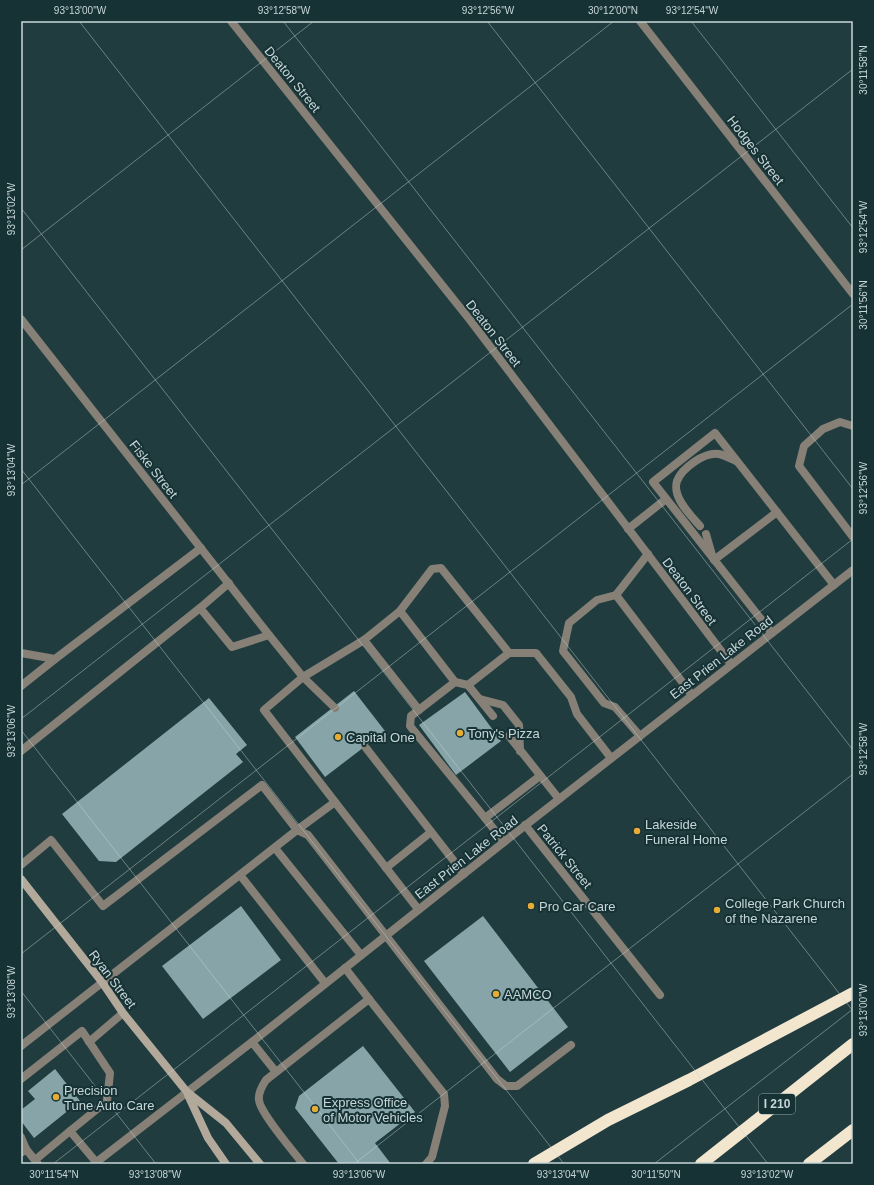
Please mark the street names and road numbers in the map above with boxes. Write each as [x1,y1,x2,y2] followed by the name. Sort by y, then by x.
[262,43,324,116] street label: Deaton Street
[724,113,787,188] street label: Hodges Street
[463,297,524,370] street label: Deaton Street
[126,437,181,502] street label: Fiske Street
[659,555,720,628] street label: Deaton Street
[667,613,776,702] street label: East Prien Lake Road
[412,813,521,902] street label: East Prien Lake Road
[534,821,595,892] street label: Patrick Street
[86,947,139,1012] street label: Ryan Street
[759,1094,795,1114] road number: I 210

